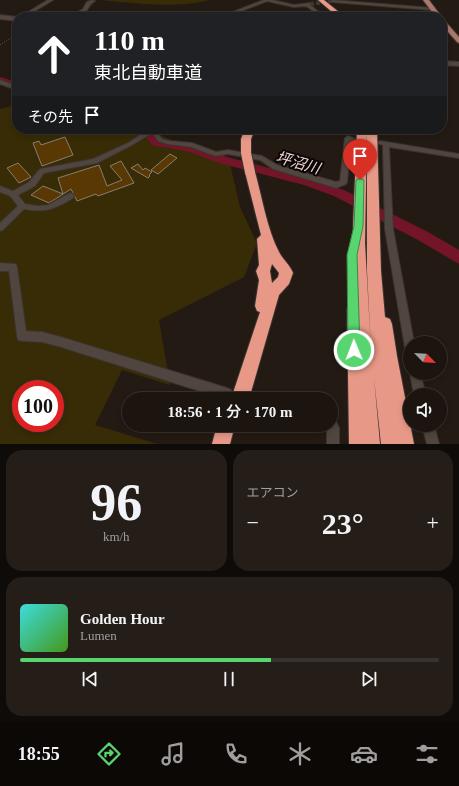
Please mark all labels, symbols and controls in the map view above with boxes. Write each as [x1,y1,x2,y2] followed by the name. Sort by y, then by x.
[94,25,165,56] text: 110 m
[28,28,80,80] icon: ahead
[94,63,202,83] text: 東北自動車道
[81,104,103,126] icon: arrive
[28,109,73,125] text: その先
[343,139,377,180] pin
[349,145,371,167] icon: arrive
[274,149,324,177] water label: 坪沼川
[333,329,375,371] position arrow
[403,336,447,380] north arrow
[403,336,447,432] map controls
[12,380,64,432] speed limit sign: 100
[403,388,447,432] button: sound
[168,404,293,420] text: 18:56 · 1 分 · 170 m
[90,474,142,531] text: 96
[247,485,299,500] text: エアコン
[322,507,364,540] text: 23°
[247,510,259,535] text: −
[427,510,439,535] text: +
[103,529,130,544] text: km/h
[80,611,165,627] text: Golden Hour
[80,628,117,643] text: Lumen
[79,668,101,690] icon: previous
[218,668,240,690] icon: pause
[358,668,380,690] icon: next
[95,740,123,768] icon: directions
[159,740,187,768] icon: music
[222,740,250,768] icon: phone
[286,740,314,768] icon: climate
[350,740,378,768] icon: car
[413,740,441,768] icon: filters
[18,744,60,764] text: 18:55

